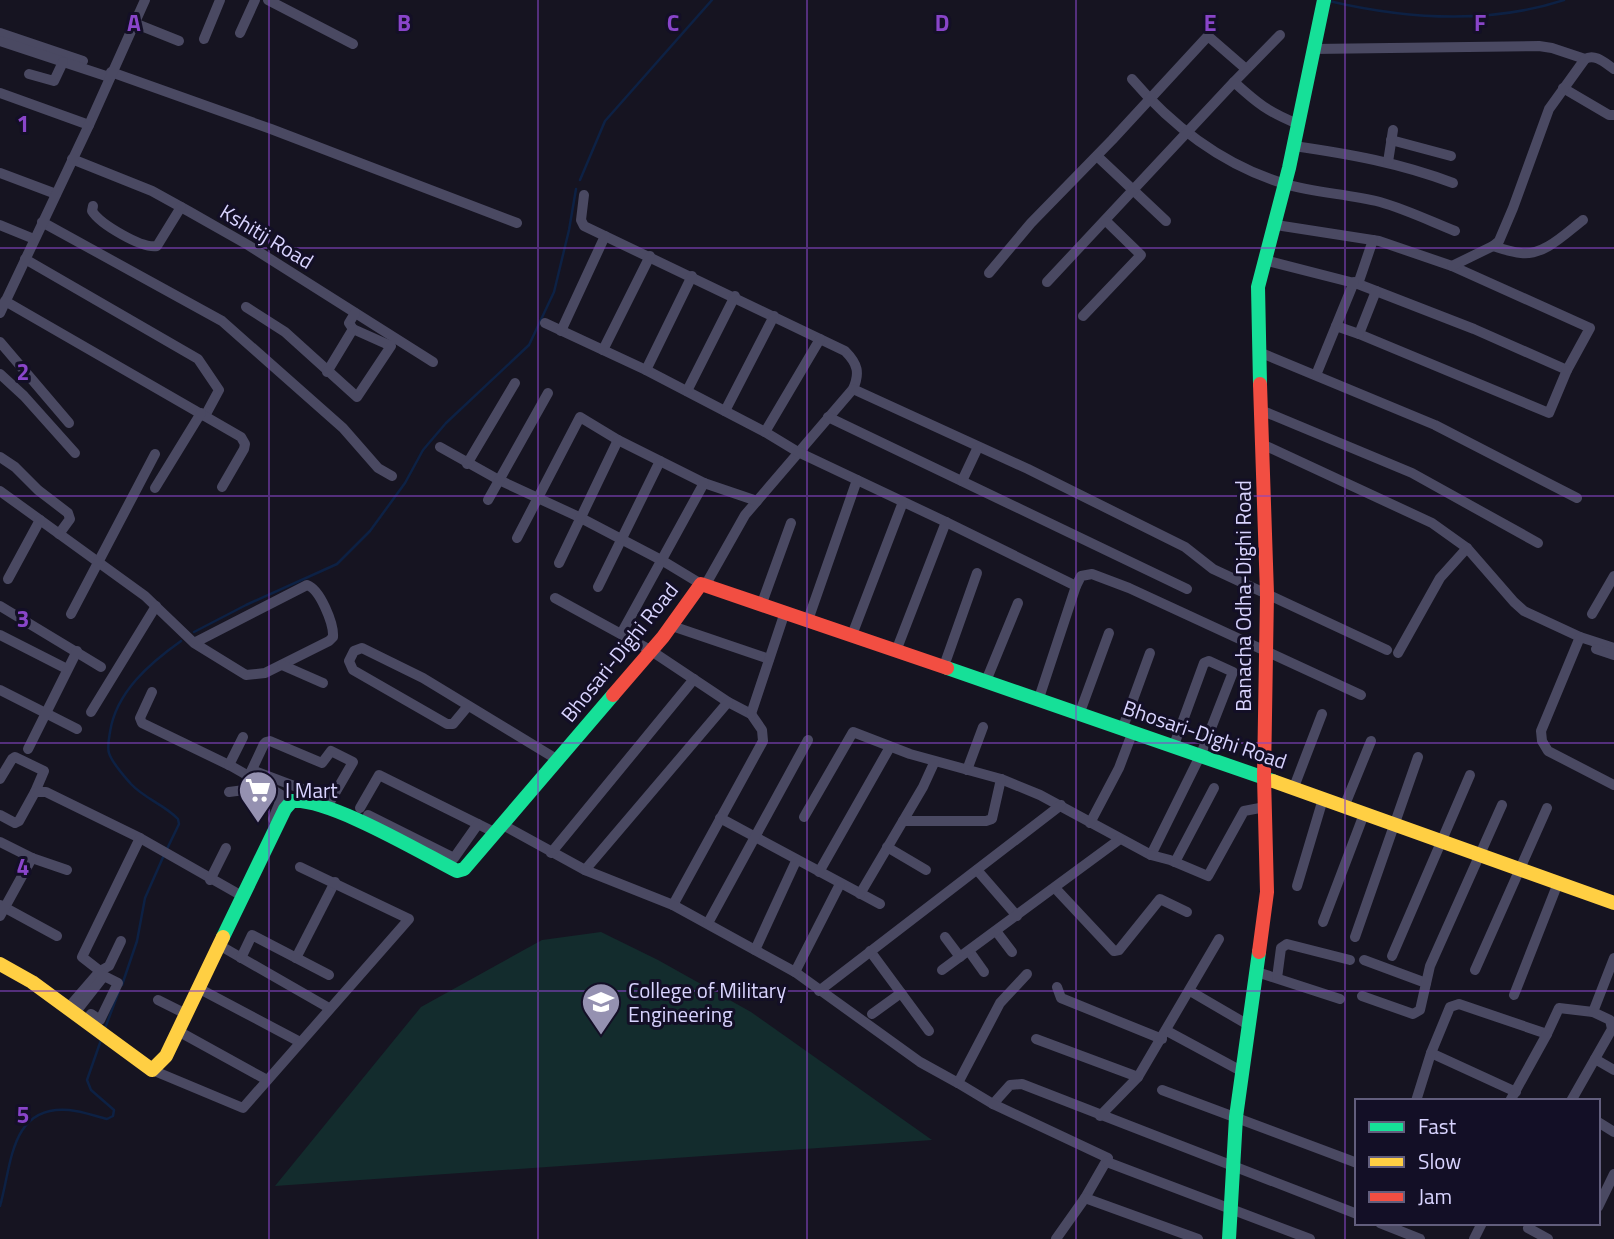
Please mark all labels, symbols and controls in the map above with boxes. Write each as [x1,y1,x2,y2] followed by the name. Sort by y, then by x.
[127,5,141,40] text: A
[397,5,411,40] text: B
[667,5,679,40] text: C
[935,5,949,40] text: D
[1204,5,1216,40] text: E
[1474,5,1486,40] text: F
[17,106,29,141] text: 1
[214,195,320,277] street label: Kshitij Road
[17,354,29,389] text: 2
[1227,480,1259,712] street label: Banacha Odha-Dighi Road
[553,575,685,729] street label: Bhosari-Dighi Road
[17,601,29,636] text: 3
[1119,691,1291,777] street label: Bhosari-Dighi Road
[237,769,279,824] supermarket icon: I Mart
[285,774,338,806] place label: I Mart
[17,849,29,884] text: 4
[628,974,786,1030] place label: College of Military Engineering
[580,981,622,1036] school or university icon: College of Military Engineering
[17,1097,29,1132] text: 5
[1355,1099,1600,1225] legend
[1418,1110,1457,1142] text: Fast
[1418,1145,1461,1177] text: Slow
[1418,1180,1452,1212] text: Jam

